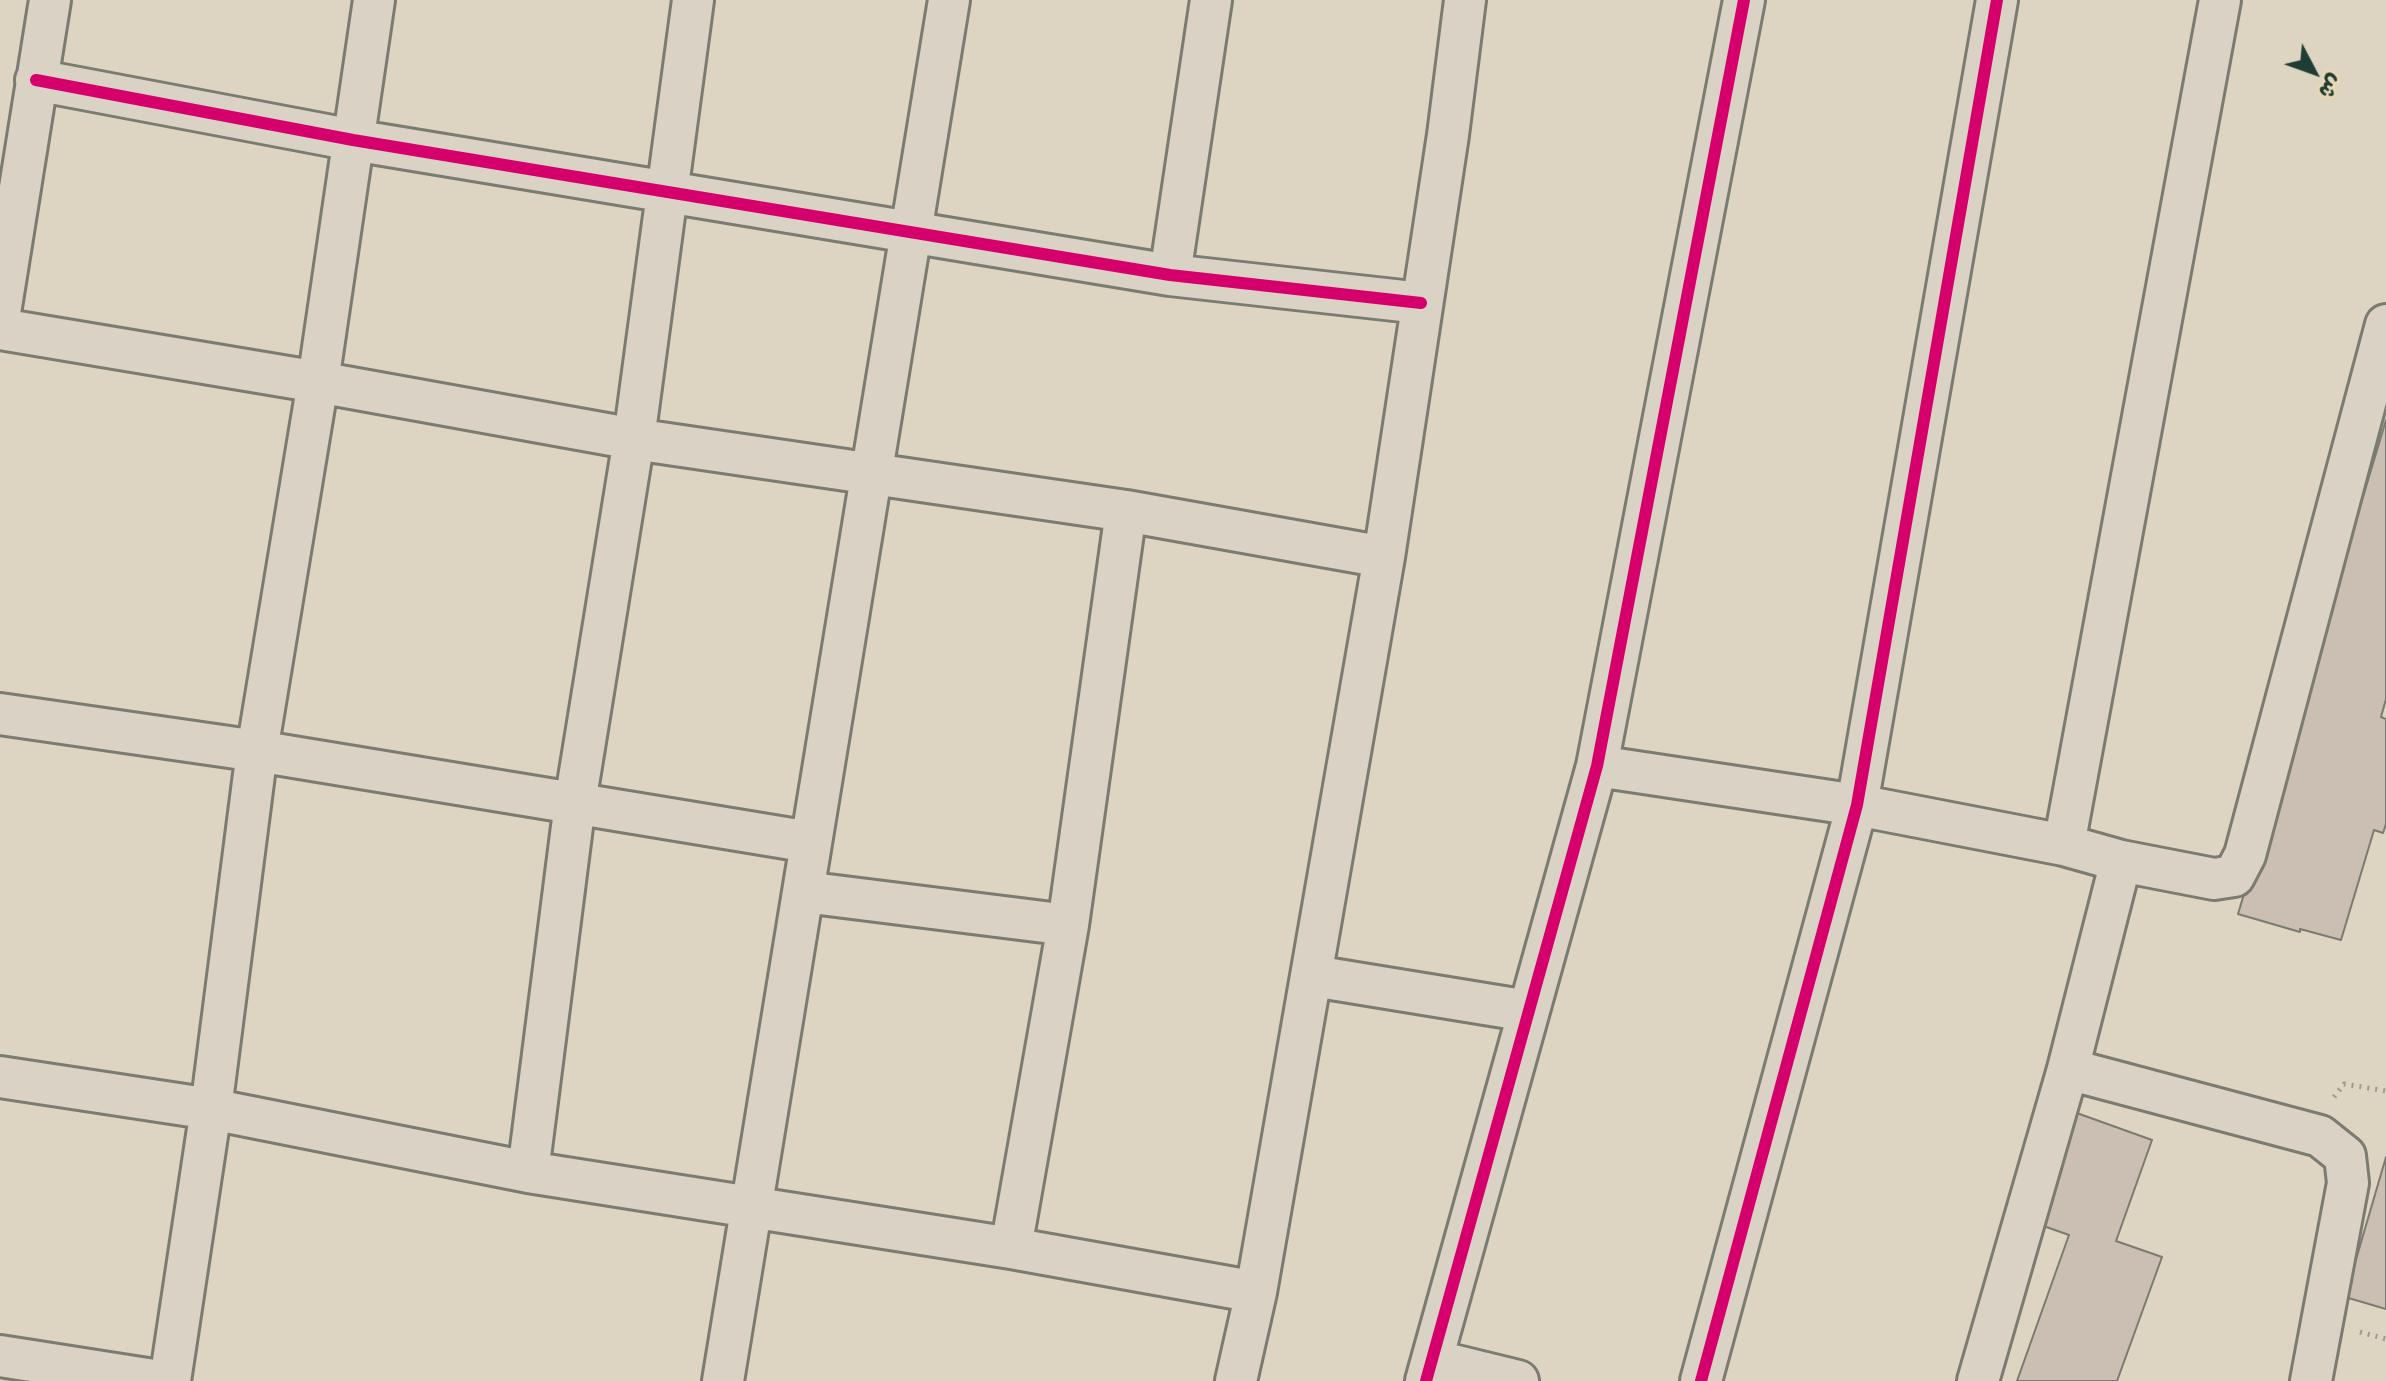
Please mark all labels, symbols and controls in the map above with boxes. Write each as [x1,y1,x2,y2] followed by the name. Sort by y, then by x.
[2274,32,2354,112] north arrow
[2312,68,2353,108] text: ش

